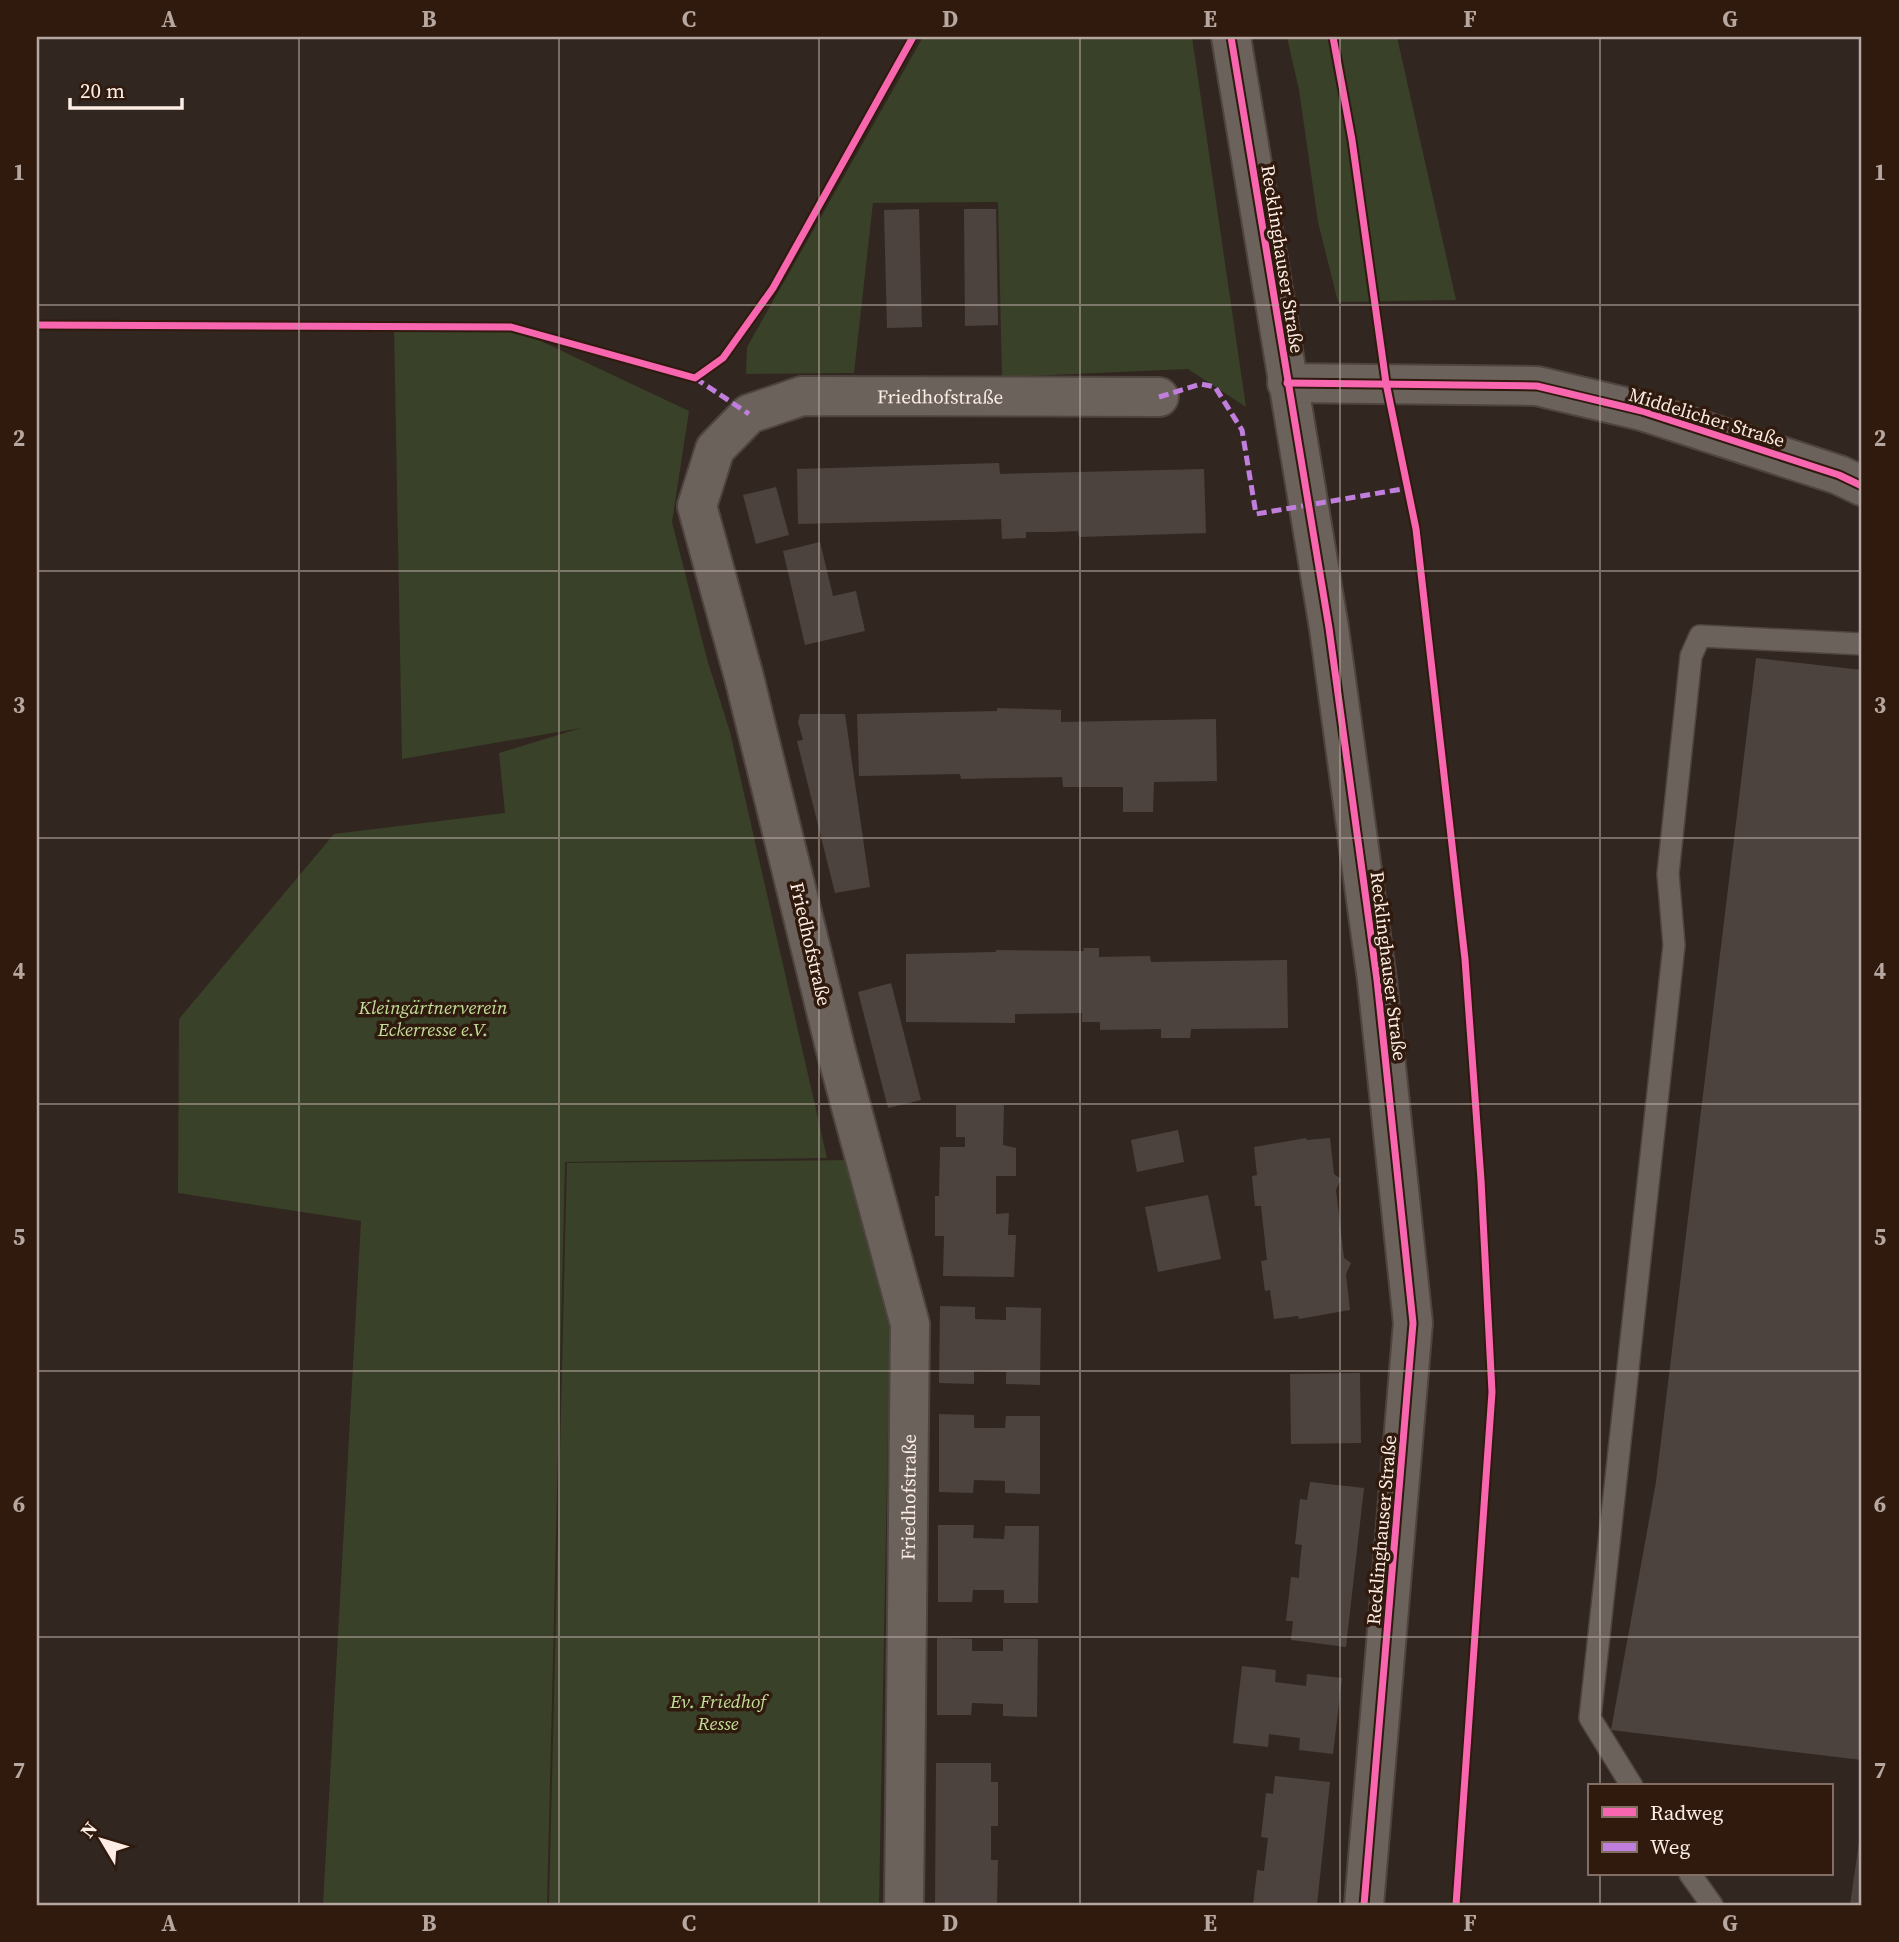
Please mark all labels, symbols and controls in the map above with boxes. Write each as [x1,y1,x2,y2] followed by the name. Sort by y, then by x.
[161,3,177,35] text: A
[422,3,437,35] text: B
[682,3,696,35] text: C
[942,3,958,35] text: D
[1203,3,1217,35] text: E
[1463,3,1477,35] text: F
[1722,3,1738,35] text: G
[70,66,182,110] scale bar
[80,76,125,105] text: 20 m
[13,156,25,188] text: 1
[1874,156,1886,188] text: 1
[1255,163,1311,355] street label: Recklinghauser Straße
[1626,381,1788,453] street label: Middelicher Straße
[877,383,1003,410] street label: Friedhofstraße
[13,422,25,454] text: 2
[1874,422,1886,454] text: 2
[13,689,25,721] text: 3
[1874,689,1886,721] text: 3
[1364,870,1414,1062] street label: Recklinghauser Straße
[784,880,838,1008] street label: Friedhofstraße
[13,955,25,987] text: 4
[1874,955,1886,987] text: 4
[357,994,508,1042] park label: Kleingärtnerverein Eckerresse e.V.
[13,1221,25,1253] text: 5
[1874,1221,1886,1253] text: 5
[895,1434,922,1560] street label: Friedhofstraße
[1360,1434,1402,1626] street label: Recklinghauser Straße
[13,1488,25,1520] text: 6
[1874,1488,1886,1520] text: 6
[669,1688,769,1736] park label: Ev. Friedhof Resse
[13,1754,25,1786] text: 7
[1874,1754,1886,1786] text: 7
[1588,1784,1832,1876] legend
[1650,1798,1723,1827] text: Radweg
[66,1806,136,1876] north arrow
[74,1816,103,1843] text: N
[1650,1832,1690,1861] text: Weg
[161,1907,177,1939] text: A
[422,1907,437,1939] text: B
[682,1907,696,1939] text: C
[942,1907,958,1939] text: D
[1203,1907,1217,1939] text: E
[1463,1907,1477,1939] text: F
[1722,1907,1738,1939] text: G

